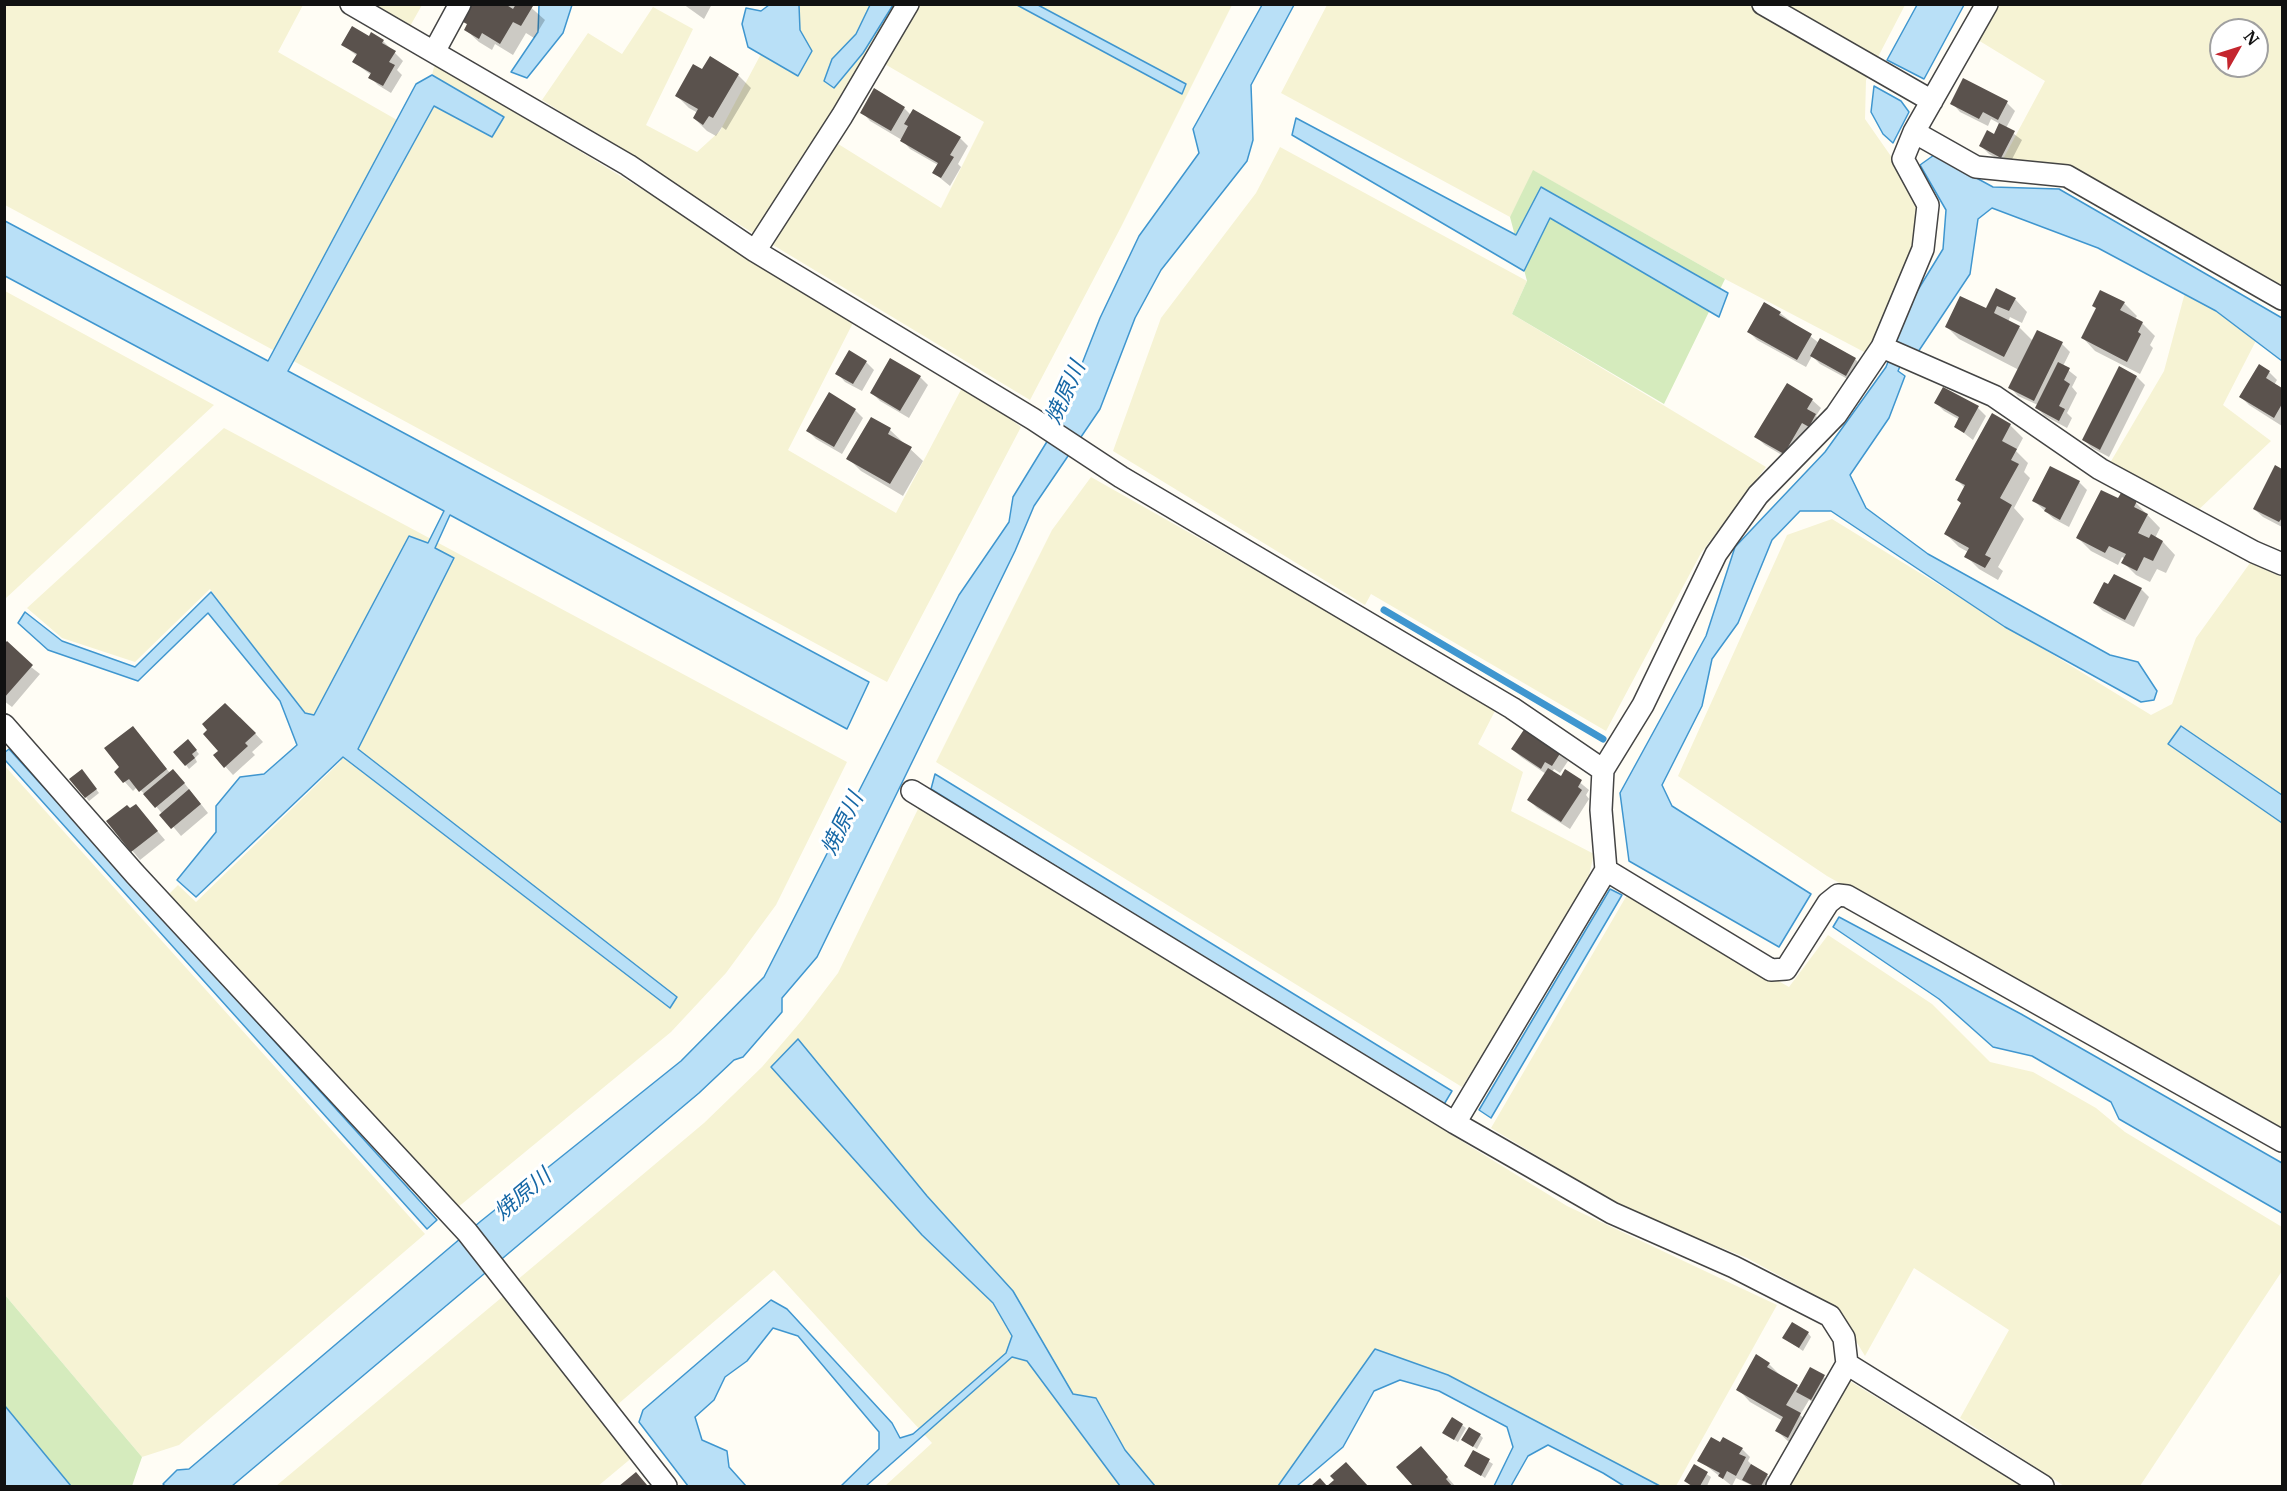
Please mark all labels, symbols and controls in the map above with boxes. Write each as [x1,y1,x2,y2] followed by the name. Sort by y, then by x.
[2209,18,2269,78] north arrow
[2240,27,2263,49] text: N
[1041,357,1091,429] water label: 焼原川
[817,789,869,859] water label: 焼原川
[489,1164,557,1226] water label: 焼原川

